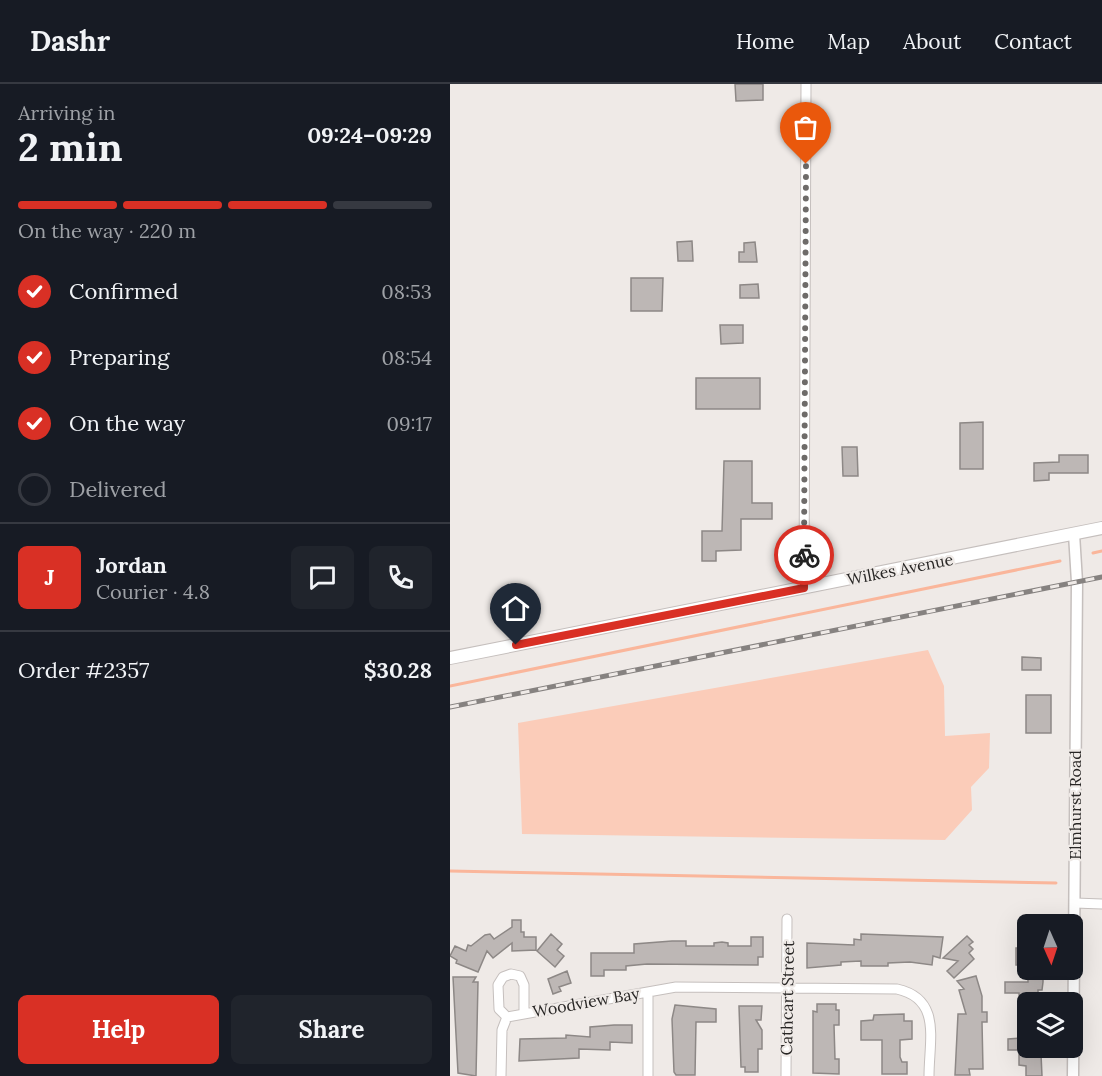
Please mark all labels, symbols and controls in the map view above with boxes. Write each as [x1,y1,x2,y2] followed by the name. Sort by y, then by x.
[30,23,110,59] text: Dashr
[736,28,794,55] text: Home
[827,28,870,55] text: Map
[903,28,961,55] text: About
[994,28,1072,55] text: Contact
[18,100,115,125] text: Arriving in
[780,102,831,164] pin
[789,111,822,144] icon: bag
[307,121,432,149] text: 09:24–09:29
[18,122,123,172] text: 2 min
[18,218,196,243] text: On the way · 220 m
[18,275,51,308] icon: check
[69,277,178,305] text: Confirmed
[381,279,432,304] text: 08:53
[18,341,51,374] icon: check
[69,343,169,371] text: Preparing
[382,345,432,370] text: 08:54
[18,407,51,440] icon: check
[69,409,185,437] text: On the way
[387,411,432,436] text: 09:17
[69,475,167,503] text: Delivered
[774,525,834,585] courier
[788,539,821,572] icon: bike
[291,546,354,609] button: chat
[369,546,432,609] button: phone
[845,549,955,589] street label: Wilkes Avenue
[96,551,167,579] text: Jordan
[45,563,54,591] text: J
[96,579,210,604] text: Courier · 4.8
[490,583,541,645] pin
[499,592,532,625] icon: home
[18,656,149,684] text: Order #2357
[364,656,432,684] text: $30.28
[1065,750,1085,860] street label: Elmhurst Road
[1017,914,1083,980] north arrow
[1017,914,1083,1058] map controls
[776,940,798,1055] street label: Cathcart Street
[531,983,642,1021] street label: Woodview Bay
[1017,992,1083,1058] button: layers
[18,995,219,1064] button: Help
[231,995,432,1064] button: Share

